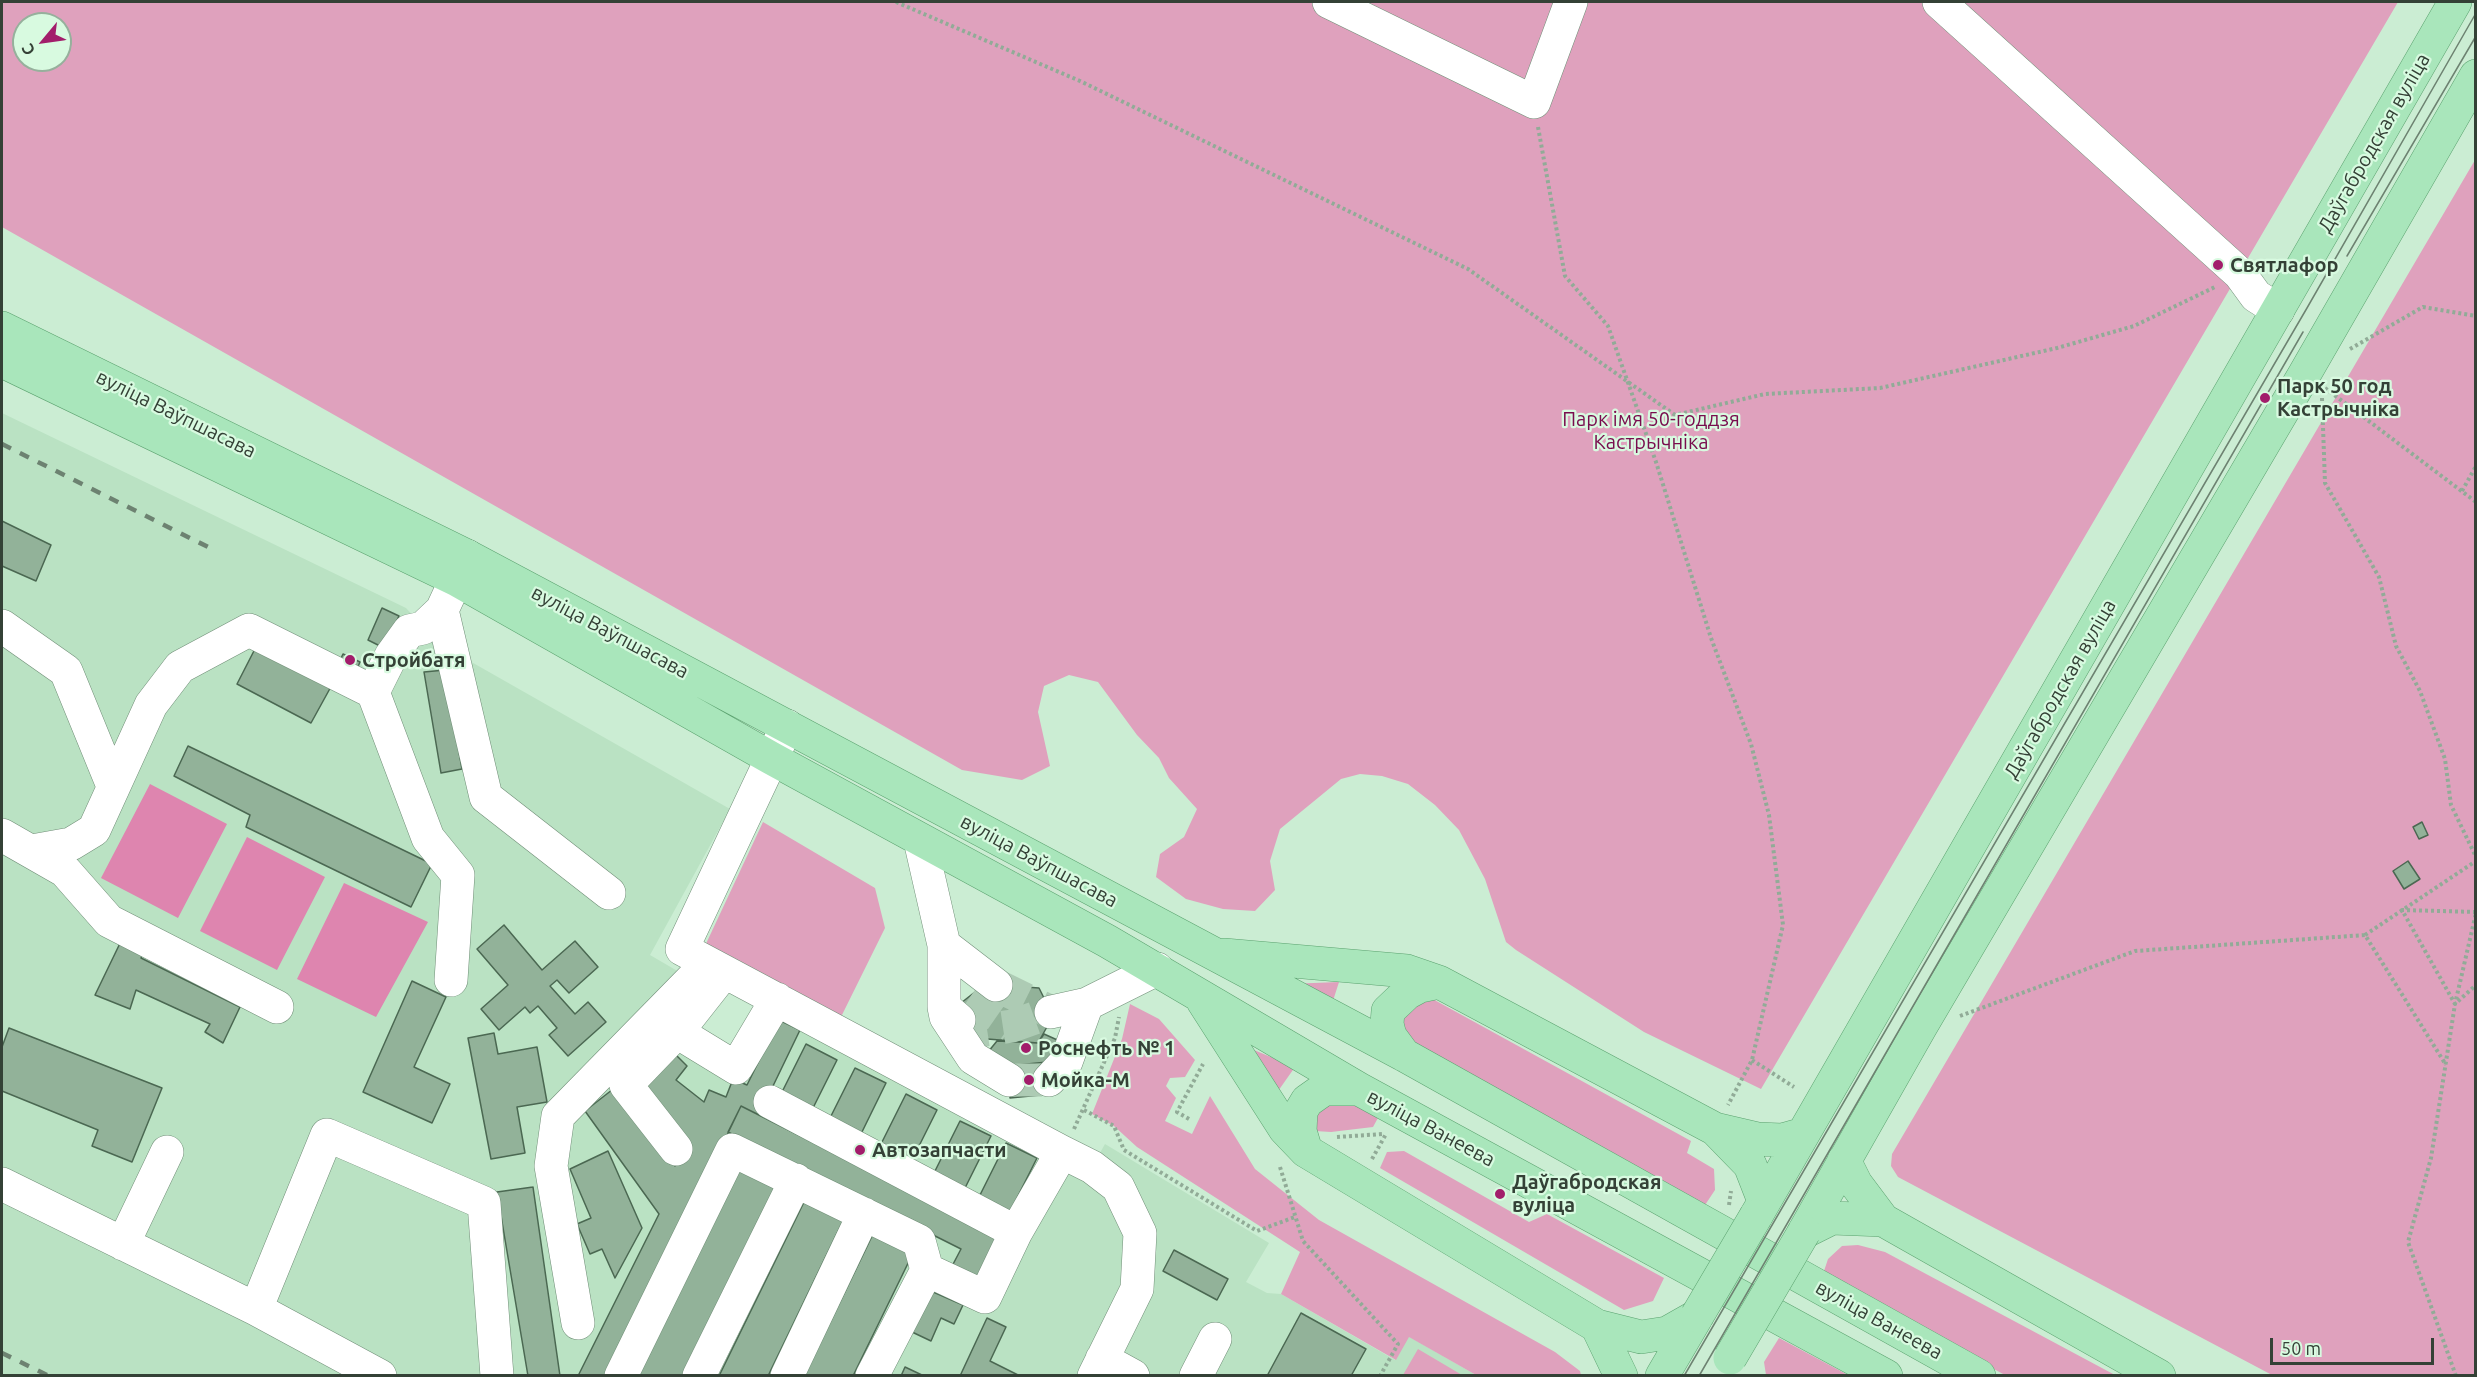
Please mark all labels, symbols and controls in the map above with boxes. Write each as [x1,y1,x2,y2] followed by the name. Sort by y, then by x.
[12,12,72,72] north arrow
[18,41,38,59] text: С
[2313,49,2435,237] street label: Даўгабродская вуліца
[2230,253,2338,277] place label: Святлафор
[2211,258,2225,272] marker: Святлафор
[92,365,260,463] street label: вуліца Ваўпшасава
[2277,374,2400,421] place label: Парк 50 год Кастрычніка
[2258,391,2272,405] marker: Парк 50 год Кастрычніка
[1562,407,1740,454] park label: Парк імя 50-годдзя Кастрычніка
[527,580,693,684] street label: вуліца Ваўпшасава
[1999,595,2121,783] street label: Даўгабродская вуліца
[362,648,465,672] place label: Стройбатя
[343,653,357,667] marker: Стройбатя
[956,809,1122,913] street label: вуліца Ваўпшасава
[1038,1036,1175,1060] place label: Роснефть № 1
[1019,1041,1033,1055] marker: Роснефть № 1
[1041,1068,1130,1092] place label: Мойка-М
[1022,1073,1036,1087] marker: Мойка-М
[1363,1084,1499,1172] street label: вуліца Ванеева
[872,1138,1007,1162] place label: Автозапчасти
[853,1143,867,1157] marker: Автозапчасти
[1512,1170,1661,1217] place label: Даўгабродская вуліца
[1493,1187,1507,1201] marker: Даўгабродская вуліца
[1811,1275,1947,1365] street label: вуліца Ванеева
[2273,1326,2436,1364] scale bar
[2281,1338,2321,1358] text: 50 m

